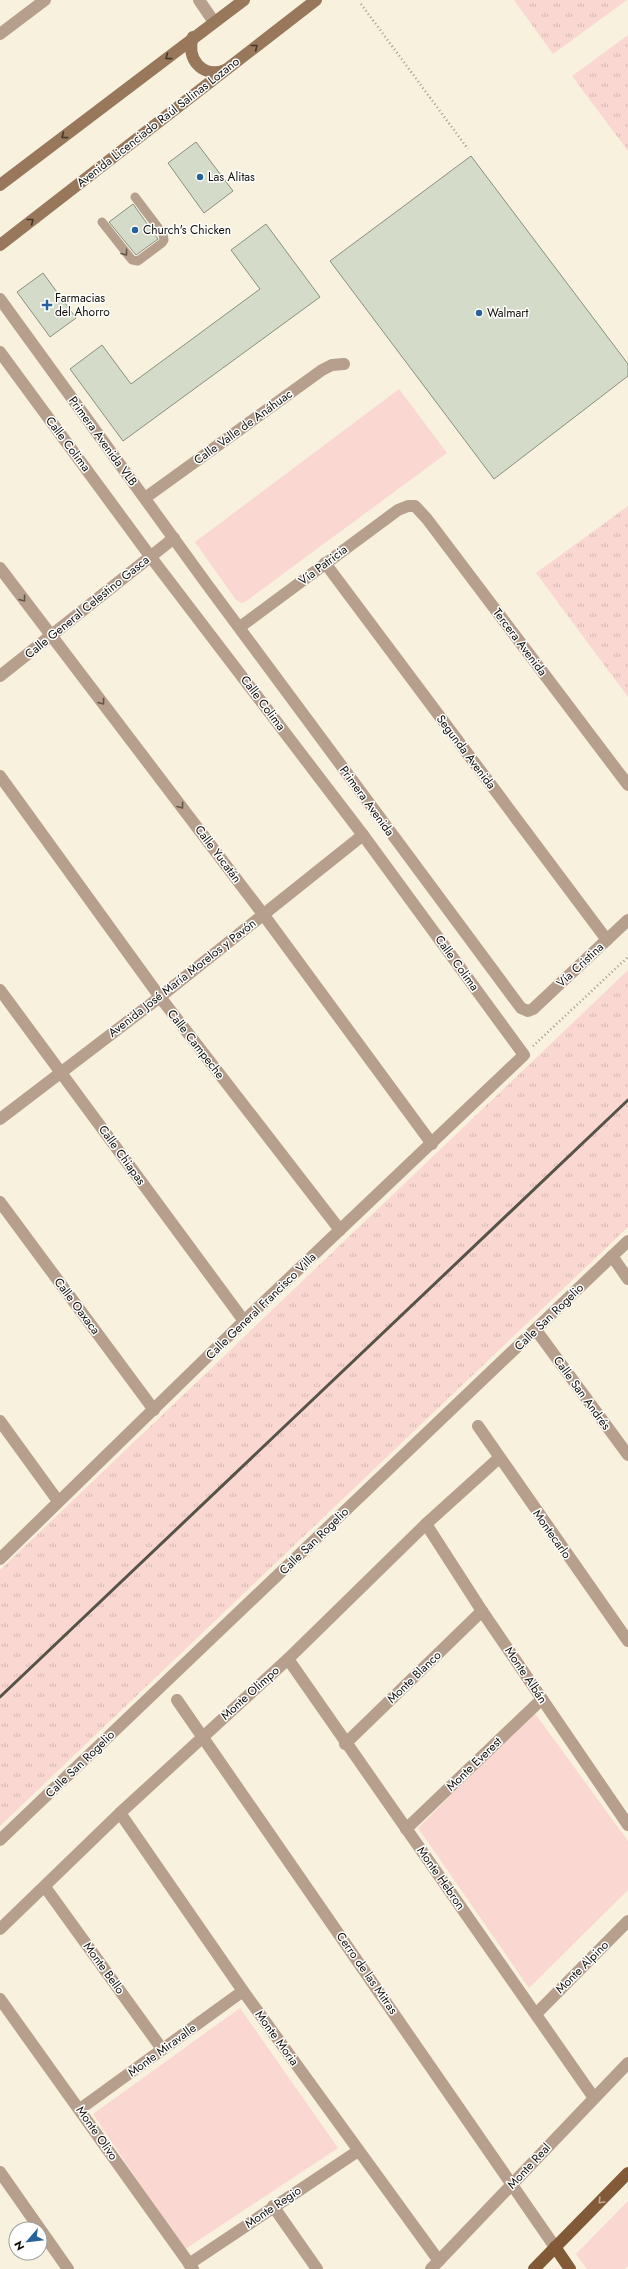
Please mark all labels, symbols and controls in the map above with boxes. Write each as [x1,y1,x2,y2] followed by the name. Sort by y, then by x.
[251,45,258,52] one-way arrow
[73,52,244,191] street label: Avenida Licenciado Raúl Salinas Lozano
[165,52,172,59] one-way arrow
[62,131,69,138] one-way arrow
[208,168,255,186] place label: Las Alitas
[195,172,205,182] marker: Las Alitas
[26,219,33,226] one-way arrow
[143,221,231,239] place label: Church's Chicken
[130,225,140,235] marker: Church's Chicken
[121,248,128,255] one-way arrow
[55,289,110,321] place label: Farmacias del Ahorro
[42,300,52,310] marker: Farmacias del Ahorro
[487,304,528,322] place label: Walmart
[474,308,484,318] marker: Walmart
[190,385,296,469] street label: Calle Valle de Anáhuac
[64,392,142,490] street label: Primera Avenida VLB
[41,413,95,476] street label: Calle Colima
[295,540,351,589] street label: Vía Patricia
[21,551,153,663] street label: Calle General Celestino Gasca
[19,594,26,601] one-way arrow
[489,604,552,680] street label: Tercera Avenida
[236,672,290,735] street label: Calle Colima
[97,698,104,705] one-way arrow
[432,711,500,793] street label: Segunda Avenida
[335,762,399,840] street label: Primera Avenida
[176,801,183,808] one-way arrow
[190,821,246,887] street label: Calle Yucatán
[104,914,260,1042] street label: Avenida José María Morelos y Pavón
[431,931,484,995] street label: Calle Colima
[552,938,608,992] street label: Vía Cristina
[163,1005,229,1083] street label: Calle Campeche
[94,1121,150,1189] street label: Calle Chiapas
[202,1248,320,1364] street label: Calle General Francisco Villa
[50,1274,104,1338] street label: Calle Oaxaca
[510,1279,588,1355] street label: Calle San Rogelio
[549,1352,615,1434] street label: Calle San Andrés
[275,1503,353,1579] street label: Calle San Rogelio
[528,1506,576,1563] street label: Montecarlo
[500,1643,552,1707] street label: Monte Albán
[383,1646,445,1707] street label: Monte Blanco
[217,1661,284,1724] street label: Monte Olimpo
[41,1726,119,1802] street label: Calle San Rogelio
[442,1733,506,1795] street label: Monte Everest
[413,1843,469,1913] street label: Monte Hebron
[332,1928,402,2018] street label: Cerro de las Mitras
[551,1936,613,1998] street label: Monte Alpino
[79,1938,129,1998] street label: Monte Bello
[251,2007,303,2070] street label: Monte Moria
[124,2019,200,2081] street label: Monte Miravalle
[72,2102,122,2164] street label: Monte Olivo
[503,2139,555,2193] street label: Monte Real
[241,2181,305,2233] street label: Monte Regio
[598,2196,606,2204] one-way arrow
[8,2221,48,2261] north arrow
[10,2238,28,2253] text: N

